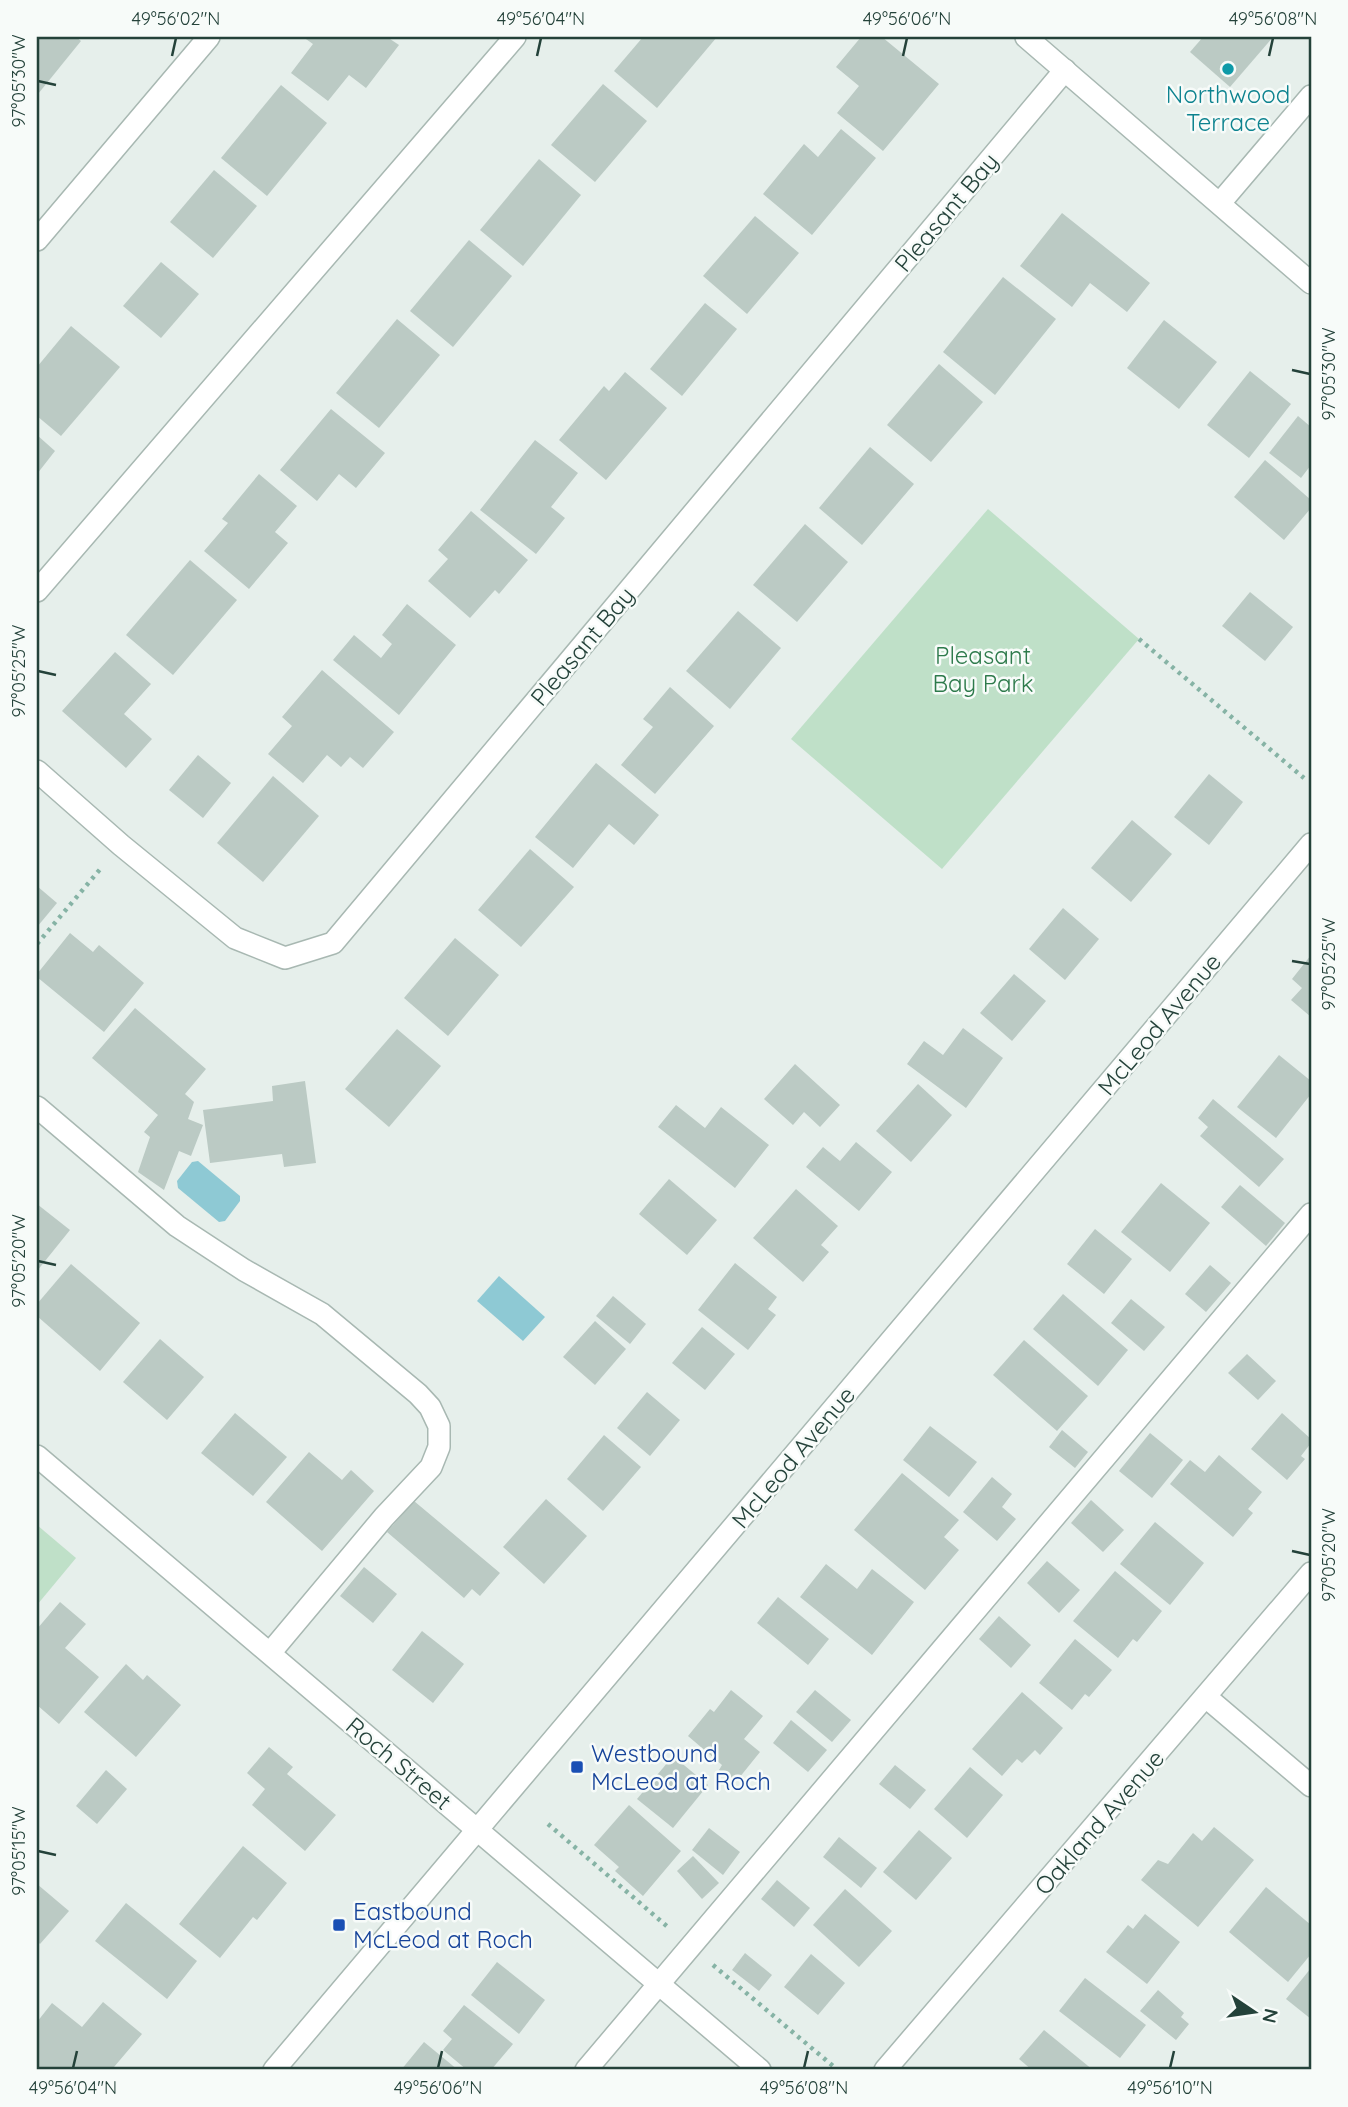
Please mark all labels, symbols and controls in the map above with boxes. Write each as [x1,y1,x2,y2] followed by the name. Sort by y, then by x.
[132,7,220,30] text: 49°56'02"N
[497,7,585,30] text: 49°56'04"N
[863,7,951,30] text: 49°56'06"N
[1229,7,1317,30] text: 49°56'08"N
[7,34,30,128] text: 97°05'30"W
[1220,61,1236,77] marker: Northwood Terrace
[1166,79,1290,137] place label: Northwood Terrace
[888,146,1004,278] street label: Pleasant Bay
[1317,327,1340,421] text: 97°05'30"W
[524,580,640,712] street label: Pleasant Bay
[7,625,30,717] text: 97°05'25"W
[932,640,1034,698] park label: Pleasant Bay Park
[1317,918,1340,1010] text: 97°05'25"W
[1091,947,1227,1101] street label: McLeod Avenue
[7,1214,30,1308] text: 97°05'20"W
[725,1380,861,1534] street label: McLeod Avenue
[1317,1508,1340,1602] text: 97°05'20"W
[340,1710,458,1816] street label: Roch Street
[591,1738,771,1796] place label: Westbound McLeod at Roch
[1028,1743,1170,1901] street label: Oakland Avenue
[569,1759,585,1775] marker: Westbound McLeod at Roch
[7,1806,30,1896] text: 97°05'15"W
[353,1896,533,1954] place label: Eastbound McLeod at Roch
[331,1917,347,1933] marker: Eastbound McLeod at Roch
[1218,1978,1288,2048] north arrow
[1257,2006,1284,2025] text: N
[29,2076,117,2099] text: 49°56'04"N
[394,2076,482,2099] text: 49°56'06"N
[760,2076,848,2099] text: 49°56'08"N
[1127,2076,1213,2099] text: 49°56'10"N

